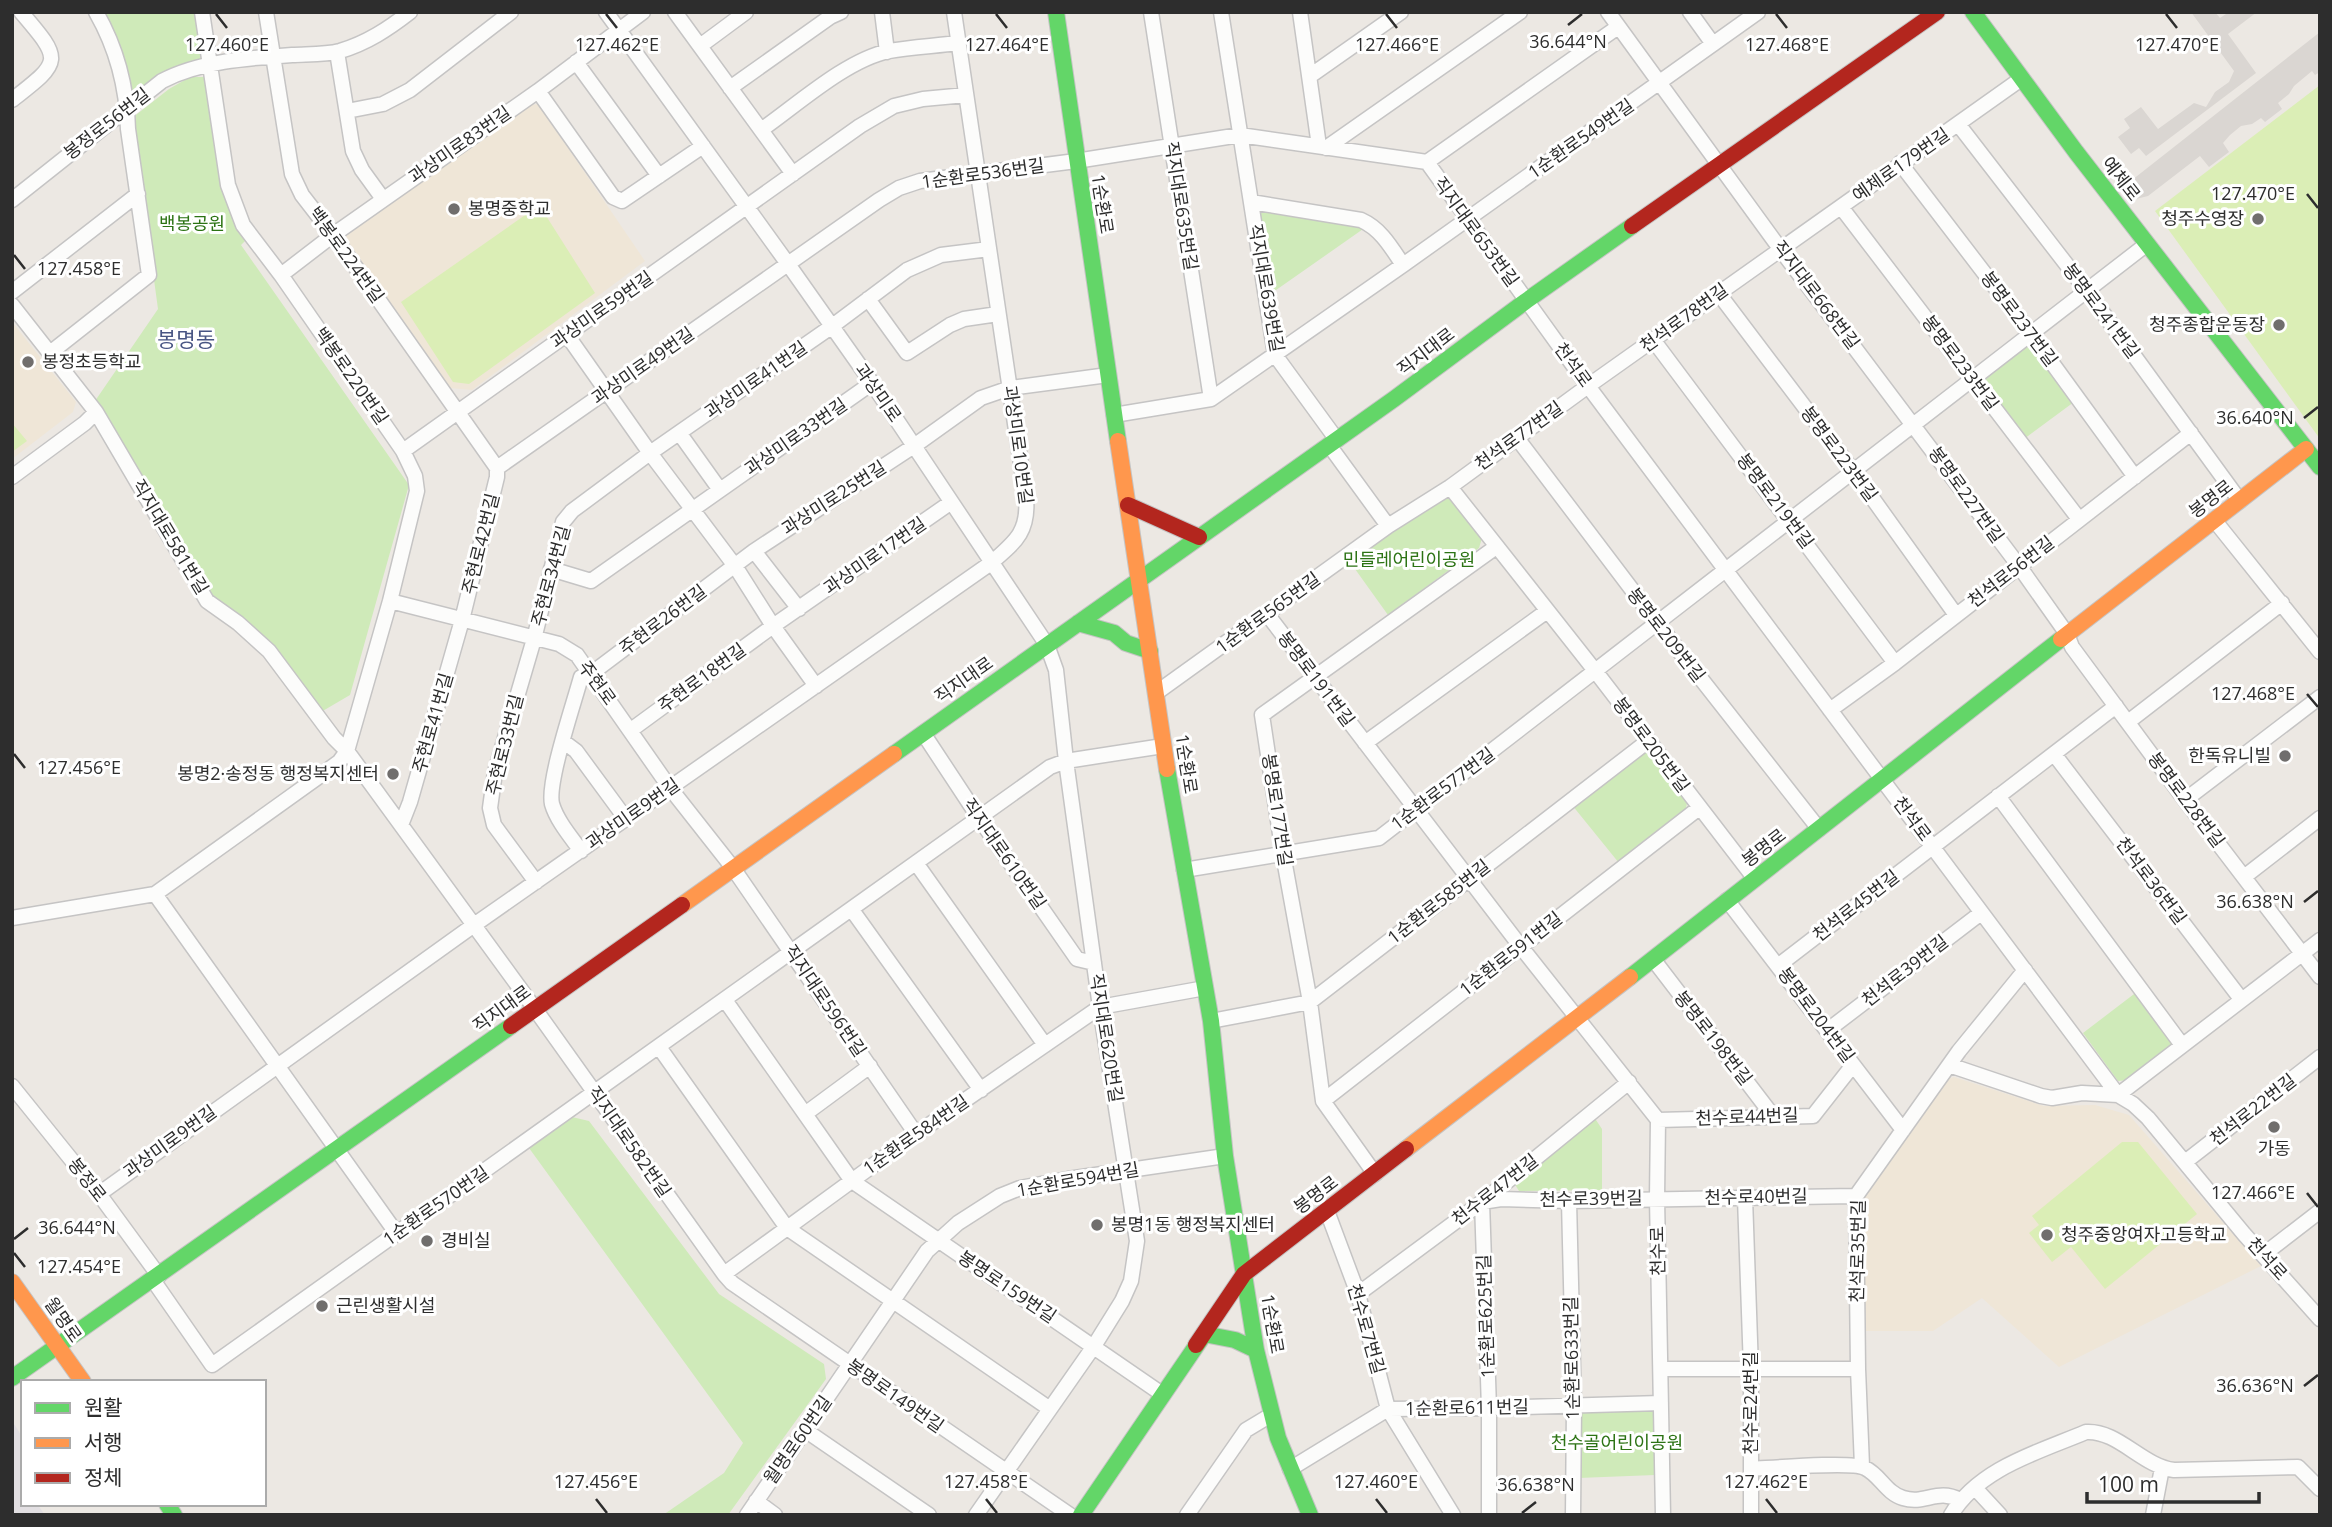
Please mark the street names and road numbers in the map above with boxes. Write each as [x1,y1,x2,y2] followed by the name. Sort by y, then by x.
[58,82,155,164] street label: 봉정로56번길
[1523,93,1638,184] street label: 1순환로549번길
[403,100,515,188] street label: 과상미로83번길
[1847,122,1954,207] street label: 예체로179번길
[1160,140,1204,272] street label: 직지대로635번길
[2097,151,2147,205] street label: 예체로
[920,152,1046,194] street label: 1순환로536번길
[1086,172,1120,235] street label: 1순환로
[1429,172,1525,291] street label: 직지대로653번길
[304,201,390,307] street label: 백봉로224번길
[1244,222,1290,354] street label: 직지대로639번길
[1768,235,1866,354] street label: 직지대로668번길
[2058,258,2146,363] street label: 봉명로241번길
[545,265,657,353] street label: 과상미로59번길
[1976,266,2064,371] street label: 봉명로237번길
[1635,277,1732,357] street label: 천석로78번길
[1917,310,2005,415] street label: 봉명로233번길
[586,321,698,409] street label: 과상미로49번길
[309,322,394,429] street label: 백봉로220번길
[1392,322,1459,381] street label: 직지대로
[699,335,811,423] street label: 과상미로41번길
[1549,337,1598,392] street label: 천석로
[850,358,908,426] street label: 과상미로
[999,384,1039,506] street label: 과상미로10번길
[739,392,851,480] street label: 과상미로33번길
[1470,395,1567,475] street label: 천석로77번길
[1796,401,1884,506] street label: 봉명로223번길
[1924,441,2010,547] street label: 봉명로227번길
[1732,448,1820,553] street label: 봉명로219번길
[777,454,890,540] street label: 과상미로25번길
[2183,473,2237,523] street label: 봉명로
[127,474,215,598] street label: 직지대로581번길
[456,491,504,597] street label: 주현로42번길
[818,511,930,599] street label: 과상미로17번길
[525,523,575,629] street label: 주현로34번길
[1962,530,2059,612] street label: 천석로56번길
[1210,566,1325,658] street label: 1순환로565번길
[614,579,711,660] street label: 주현로26번길
[1622,582,1711,687] street label: 봉명로209번길
[1273,626,1361,731] street label: 봉명로191번길
[653,637,750,717] street label: 주현로18번길
[929,650,997,708] street label: 직지대로
[573,655,622,710] street label: 주현로
[406,670,458,776] street label: 주현로41번길
[480,692,528,798] street label: 주현로33번길
[1608,692,1696,797] street label: 봉명로205번길
[1170,732,1204,795] street label: 1순환로
[1386,741,1499,835] street label: 1순환로577번길
[2143,747,2231,852] street label: 봉명로228번길
[1257,752,1299,868] street label: 봉명로177번길
[581,772,684,854] street label: 과상미로9번길
[1888,791,1937,845] street label: 천석로
[958,793,1052,914] street label: 직지대로610번길
[1736,822,1790,872] street label: 봉명로
[2111,832,2192,929] street label: 천석로36번길
[1382,854,1495,949] street label: 1순환로585번길
[1807,864,1904,946] street label: 천석로45번길
[1454,906,1567,1001] street label: 1순환로591번길
[1856,929,1953,1011] street label: 천석로39번길
[779,940,872,1061] street label: 직지대로596번길
[1773,962,1861,1067] street label: 봉명로204번길
[1085,972,1129,1104] street label: 직지대로620번길
[468,979,535,1037] street label: 직지대로
[1669,985,1758,1090] street label: 봉명로198번길
[2204,1068,2301,1150] street label: 천석로22번길
[583,1081,677,1202] street label: 직지대로582번길
[858,1089,973,1180] street label: 1순환로584번길
[118,1099,221,1183] street label: 과상미로9번길
[1695,1102,1799,1130] street label: 천수로44번길
[1446,1148,1543,1230] street label: 천수로47번길
[63,1152,113,1206] street label: 봉정로
[1015,1156,1141,1202] street label: 1순환로594번길
[378,1160,493,1251] street label: 1순환로570번길
[1288,1170,1342,1219] street label: 봉명로
[1704,1183,1808,1209] street label: 천수로40번길
[1539,1185,1643,1211] street label: 천수로39번길
[1844,1199,1870,1303] street label: 천석로35번길
[1645,1226,1669,1276] street label: 천수로
[2242,1232,2293,1285] street label: 천석로
[954,1244,1061,1328] street label: 봉명로159번길
[1471,1254,1499,1378] street label: 1순환로625번길
[1343,1281,1391,1377] street label: 천수로7번길
[40,1292,88,1347] street label: 월명로
[1256,1292,1290,1355] street label: 1순환로
[1558,1296,1584,1420] street label: 1순환로633번길
[1738,1351,1762,1455] street label: 천수로24번길
[842,1353,949,1438] street label: 봉명로149번길
[758,1390,837,1489] street label: 월명로60번길
[1405,1394,1529,1420] street label: 1순환로611번길

